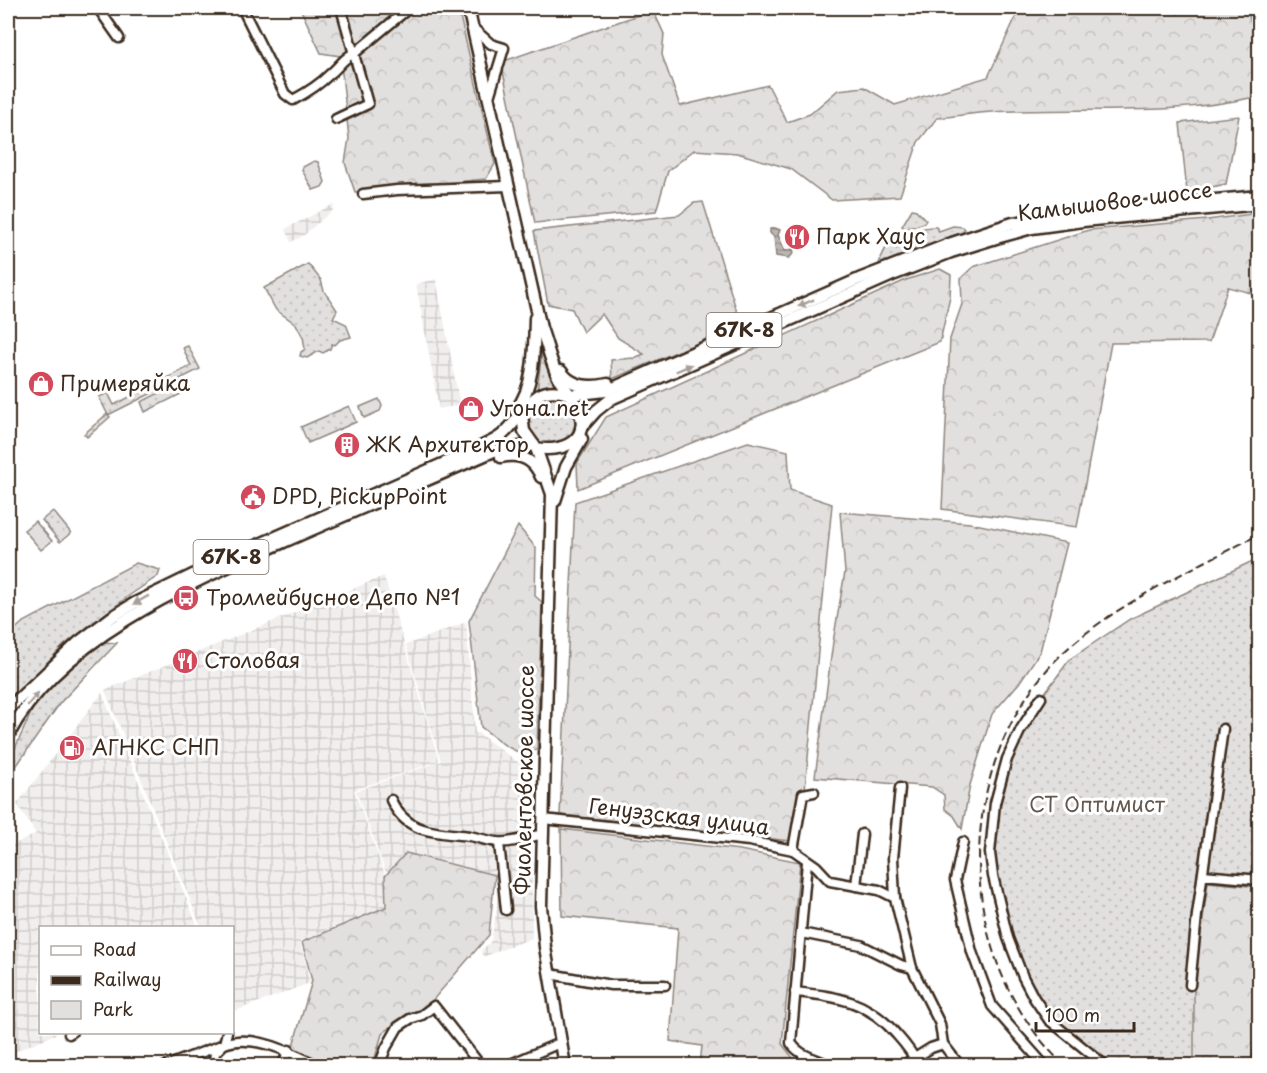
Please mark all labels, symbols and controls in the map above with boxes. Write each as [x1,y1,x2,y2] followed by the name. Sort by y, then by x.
[1016,172,1214,228] street label: Камышовое шоссе
[816,219,925,251] place label: Парк Хаус
[782,222,812,252] restaurant icon: Парк Хаус
[797,298,814,307] one-way arrow
[706,313,782,347] road number: 67К-8
[676,363,694,373] one-way arrow
[60,366,190,398] place label: Примеряйка
[26,369,56,399] shop icon: Примеряйка
[490,391,589,423] place label: Угона.net
[456,394,486,424] shop icon: Угона.net
[366,427,529,459] place label: ЖК Архитектор
[332,430,362,460] building icon: ЖК Архитектор
[272,479,447,511] place label: DPD, PickupPoint
[238,482,268,512] public building icon: DPD, PickupPoint
[194,540,268,574] road number: 67К-8
[206,580,460,612] place label: Троллейбусное Депо №1
[171,583,201,613] bus stop icon: Троллейбусное Депо №1
[132,595,149,605] one-way arrow
[204,643,300,675] place label: Столовая
[170,646,200,676] restaurant icon: Столовая
[505,665,541,895] street label: Фиолентовское шоссе
[27,691,40,707] one-way arrow
[92,730,220,762] place label: АГНКС СНП
[57,733,87,763] fuel station icon: АГНКС СНП
[1029,787,1166,819] park label: СТ Оптимист
[587,788,772,842] street label: Генуэзская улица
[39,926,234,1034] legend
[93,935,137,962] text: Road
[93,965,161,992] text: Railway
[93,995,133,1022] text: Park
[1036,995,1134,1033] scale bar
[1045,1001,1100,1028] text: 100 m

